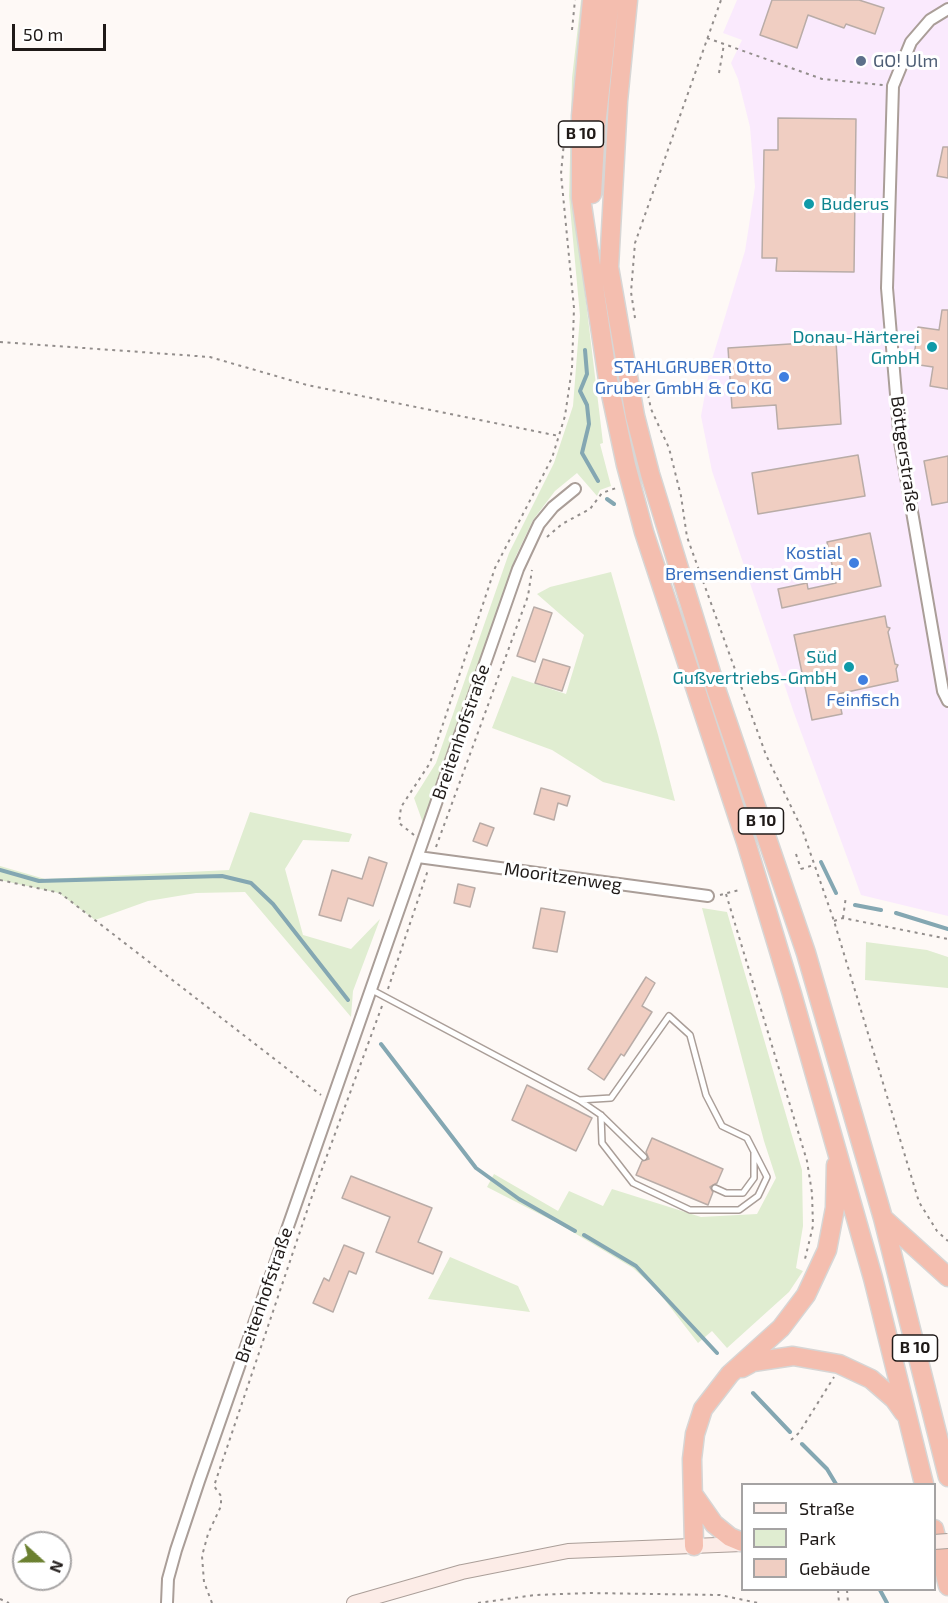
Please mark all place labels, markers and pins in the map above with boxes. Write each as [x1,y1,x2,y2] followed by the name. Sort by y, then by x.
[873,50,938,72] place label: GO! Ulm
[854,54,868,68] marker: GO! Ulm
[821,193,889,215] place label: Buderus
[802,197,816,211] marker: Buderus
[792,326,920,368] place label: Donau-Härterei GmbH
[925,340,939,354] marker: Donau-Härterei GmbH
[595,356,772,398] place label: STAHLGRUBER Otto Gruber GmbH & Co KG
[777,370,791,384] marker: STAHLGRUBER Otto Gruber GmbH & Co KG
[665,542,842,584] place label: Kostial Bremsendienst GmbH
[847,556,861,570] marker: Kostial Bremsendienst GmbH
[672,646,837,688] place label: Süd Gußvertriebs-GmbH
[842,660,856,674] marker: Süd Gußvertriebs-GmbH
[856,673,870,687] marker: Feinfisch
[826,689,900,711] place label: Feinfisch

